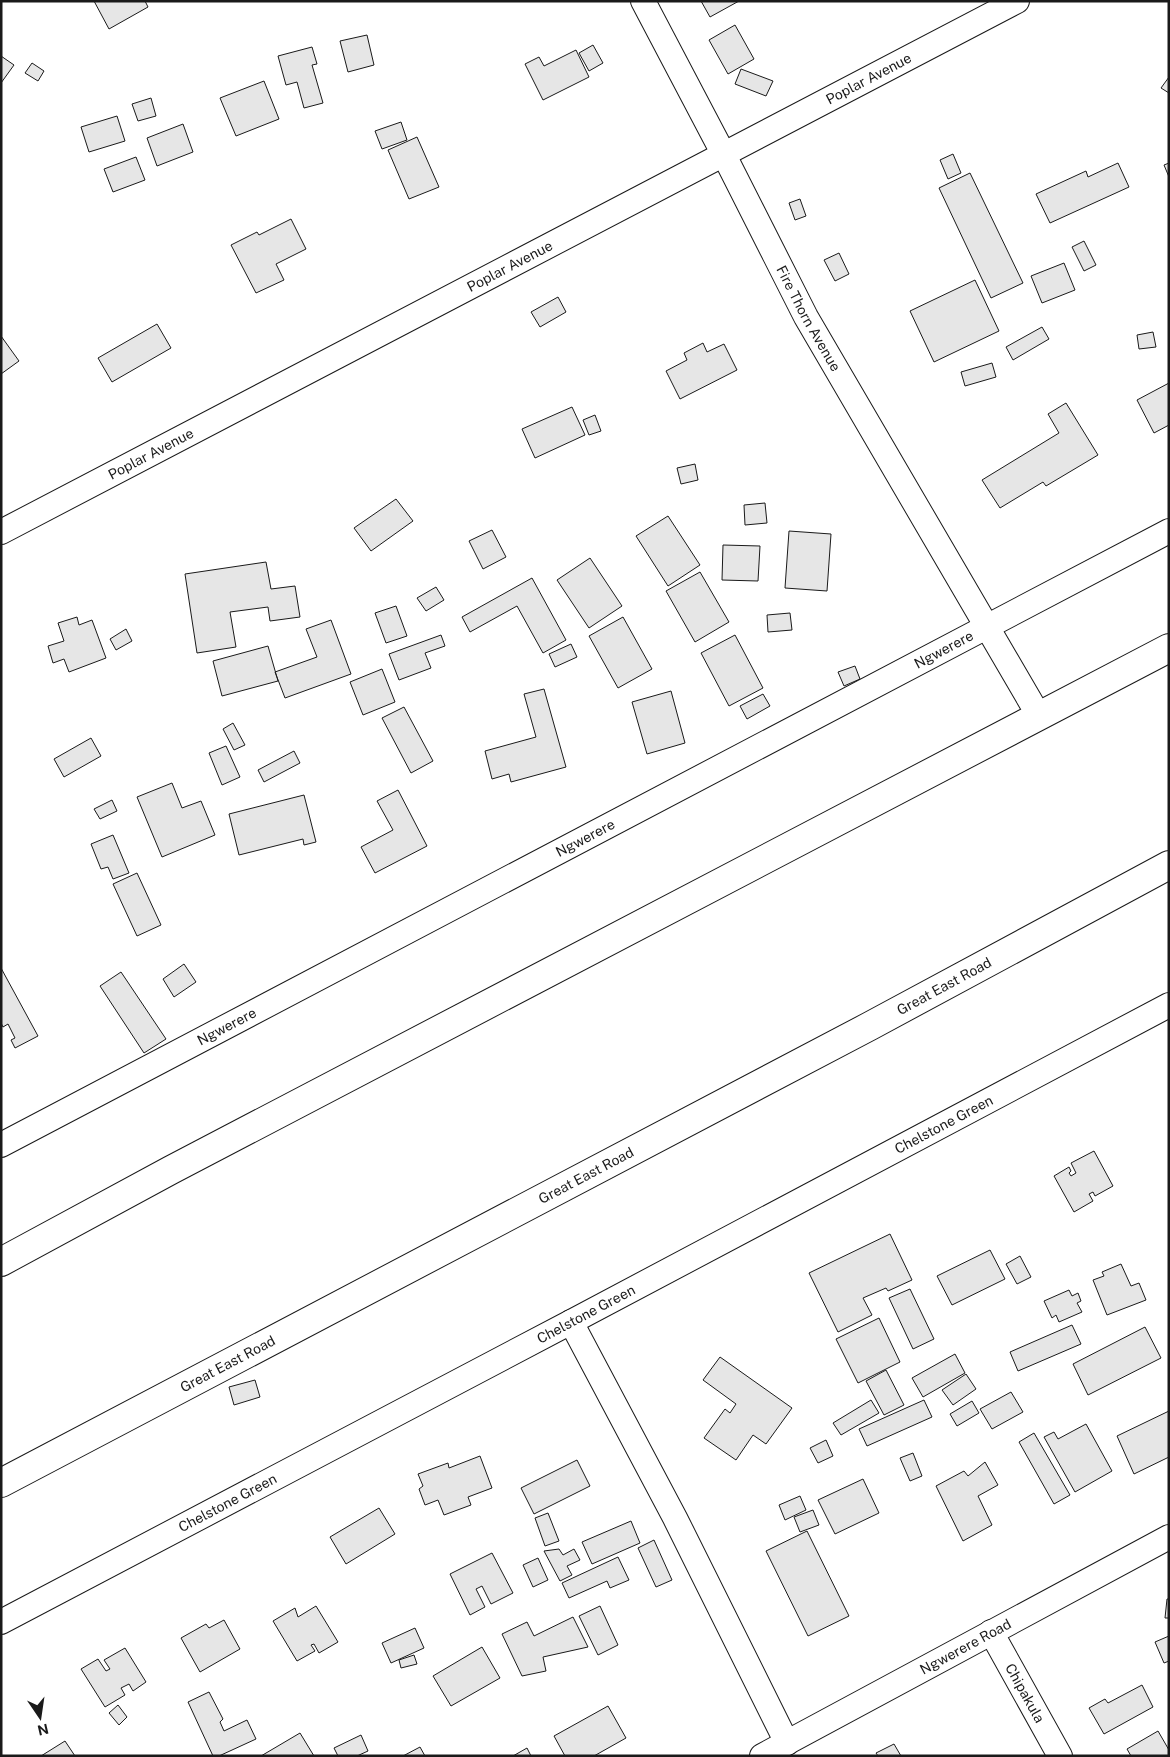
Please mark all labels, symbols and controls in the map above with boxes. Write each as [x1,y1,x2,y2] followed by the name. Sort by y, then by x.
[823,50,914,107] street label: Poplar Avenue
[464,237,555,295] street label: Poplar Avenue
[773,263,844,374] street label: Fire Thorn Avenue
[105,425,196,483] street label: Poplar Avenue
[911,627,976,672] street label: Ngwerere
[553,816,618,860] street label: Ngwerere
[894,954,994,1018] street label: Great East Road
[194,1004,259,1048] street label: Ngwerere
[892,1092,996,1157] street label: Chelstone Green
[536,1144,636,1207] street label: Great East Road
[534,1282,638,1347] street label: Chelstone Green
[177,1332,278,1395] street label: Great East Road
[176,1470,279,1535] street label: Chelstone Green
[917,1616,1014,1678] street label: Ngwerere Road
[1002,1661,1048,1726] street label: Chipakula
[15,1692,65,1742] north arrow
[36,1721,50,1739] text: N

